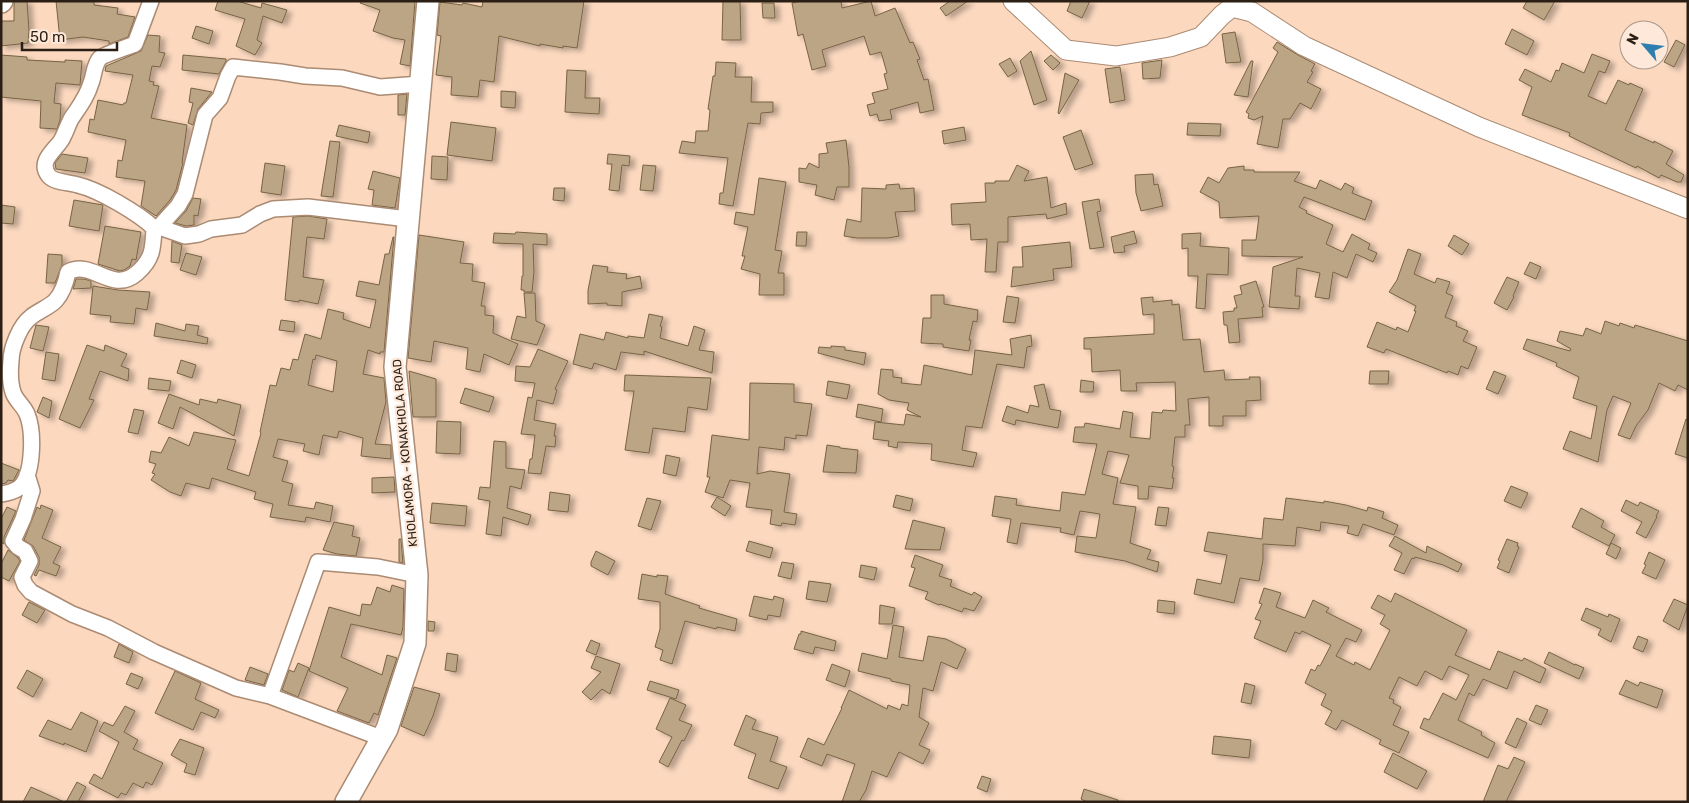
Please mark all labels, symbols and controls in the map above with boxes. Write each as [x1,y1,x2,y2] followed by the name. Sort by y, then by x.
[22,20,118,52] scale bar
[1619,20,1669,70] north arrow
[30,28,65,46] text: 50 m
[1623,31,1643,48] text: N
[390,359,420,547] street label: KHOLAMORA - KONAKHOLA ROAD

